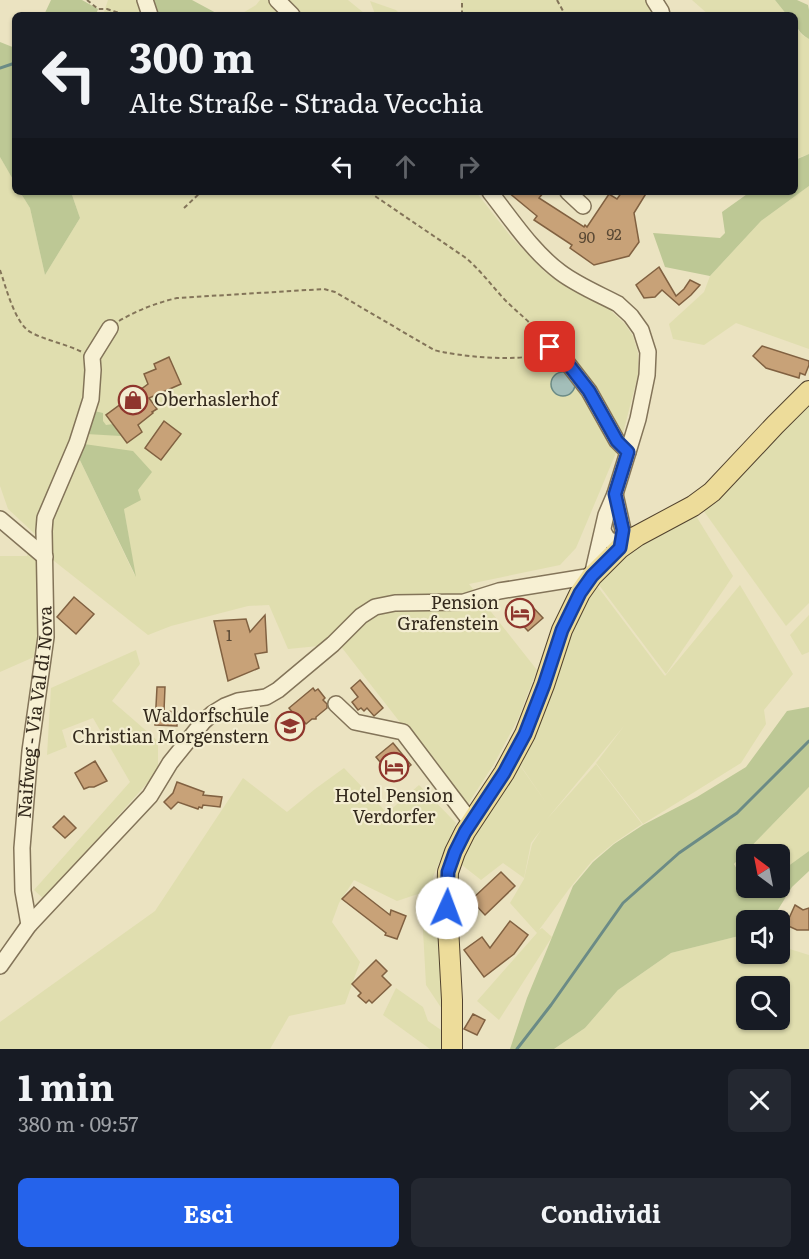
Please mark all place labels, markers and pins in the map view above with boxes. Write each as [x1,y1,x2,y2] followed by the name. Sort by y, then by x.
[524,321,575,372] pin
[117,384,149,416] shop icon: Oberhaslerhof
[154,385,280,412] place label: Oberhaslerhof
[397,588,499,636] place label: Pension Grafenstein
[504,597,536,629] hotel icon: Pension Grafenstein
[72,701,269,749] place label: Waldorfschule Christian Morgenstern
[274,710,306,742] school or university icon: Waldorfschule Christian Morgenstern
[378,751,410,783] hotel icon: Hotel Pension Verdorfer
[334,781,454,829] place label: Hotel Pension Verdorfer

